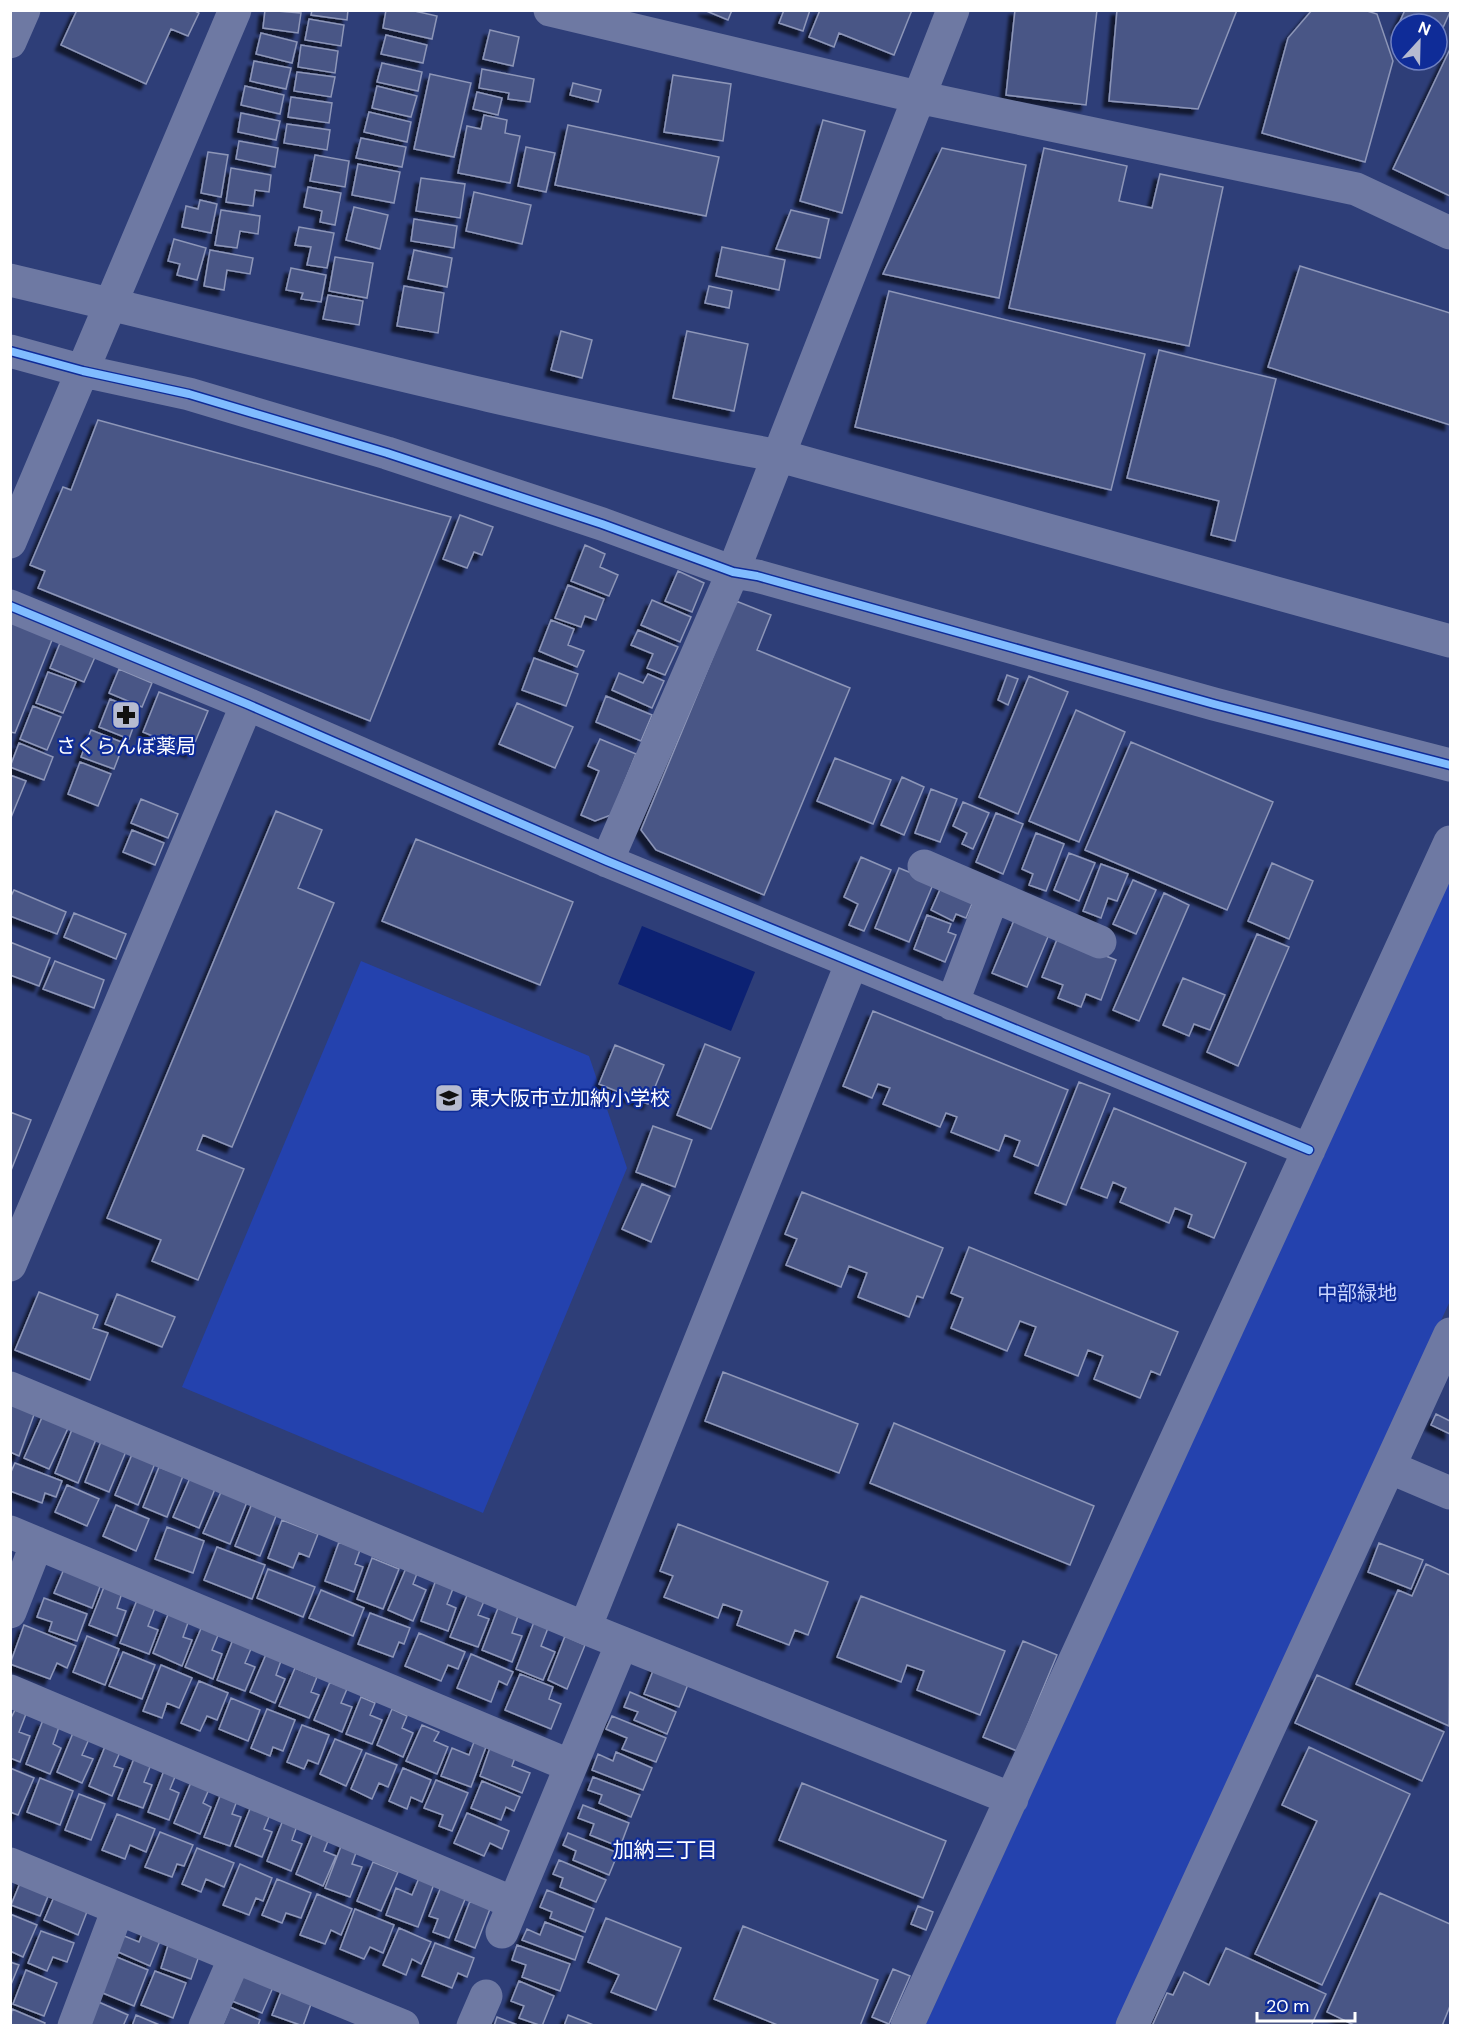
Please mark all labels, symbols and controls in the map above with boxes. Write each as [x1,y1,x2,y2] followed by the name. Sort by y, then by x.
[1389,12,1449,72] north arrow
[1415,17,1434,40] text: N
[110,699,142,731] pharmacy icon: さくらんぼ薬局
[56,733,196,759] place label: さくらんぼ薬局
[433,1082,465,1114] school or university icon: 東大阪市立加納小学校
[470,1085,670,1111] place label: 東大阪市立加納小学校
[1317,1280,1397,1306] park label: 中部緑地
[613,1836,718,1864] district label: 加納三丁目
[1257,1985,1354,2023] scale bar
[1266,1994,1309,2018] text: 20 m

